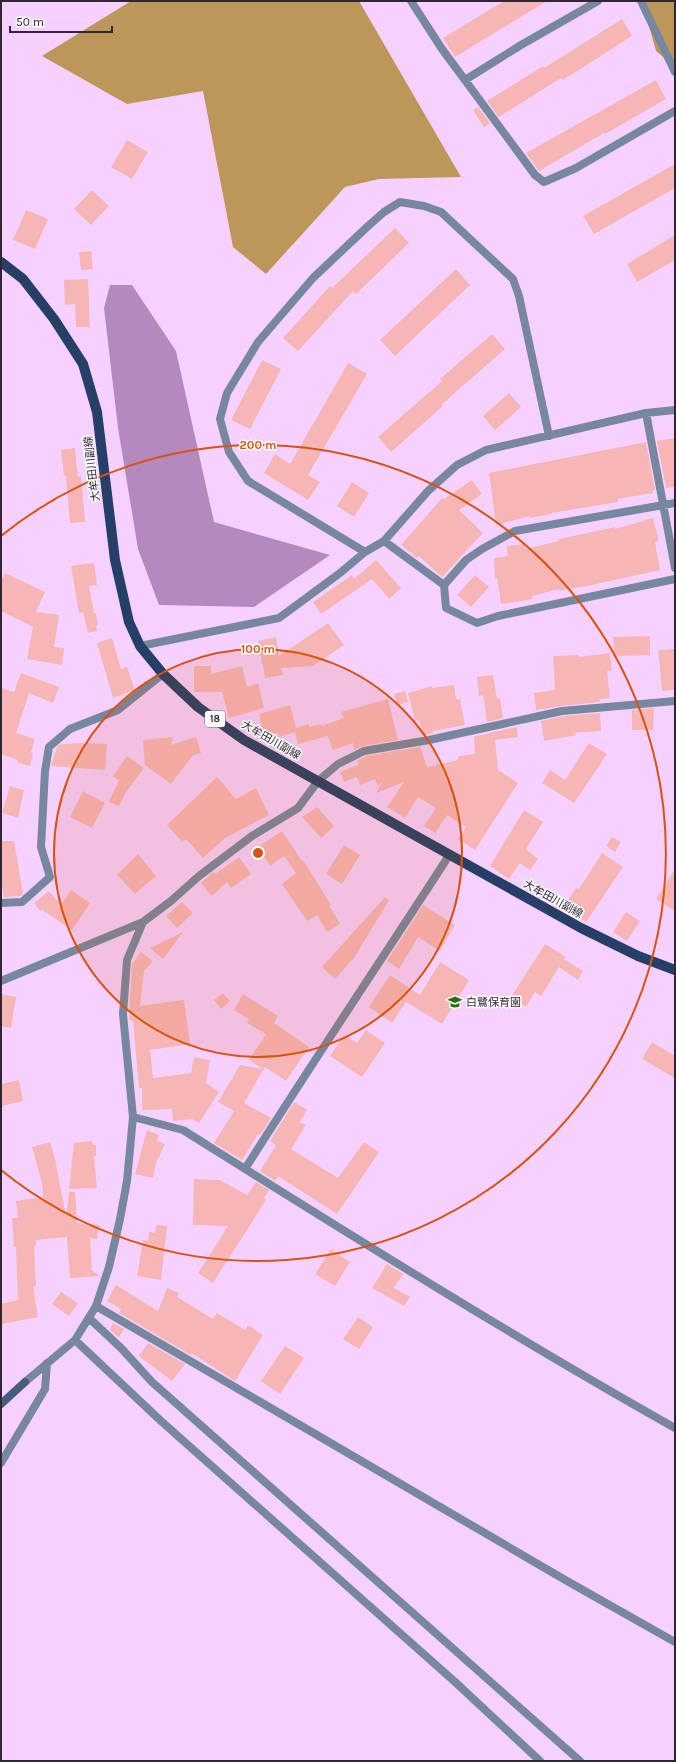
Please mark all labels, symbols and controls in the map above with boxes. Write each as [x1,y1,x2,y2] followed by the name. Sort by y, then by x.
[10,8,112,34] scale bar
[16,15,44,29] text: 50 m
[82,435,102,503] street label: 大牟田川副線
[240,438,276,452] text: 200 m
[241,642,275,656] text: 100 m
[205,711,225,727] road number: 18
[239,718,303,762] street label: 大牟田川副線
[251,846,265,860] centre of rings
[521,877,585,921] street label: 大牟田川副線
[447,994,463,1010] school or university icon: 白鷺保育園
[466,996,521,1009] place label: 白鷺保育園

